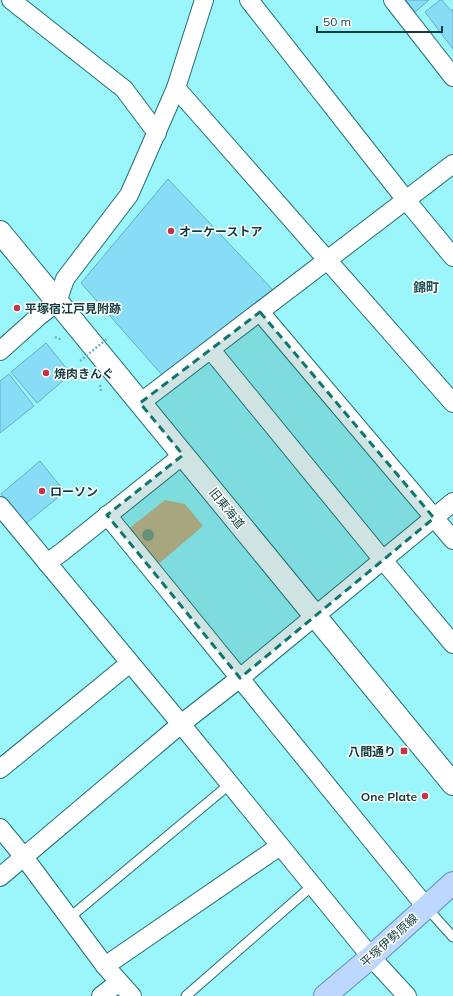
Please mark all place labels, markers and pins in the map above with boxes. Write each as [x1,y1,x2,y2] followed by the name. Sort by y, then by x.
[179,224,262,239] place label: オーケーストア
[166,226,176,236] marker: オーケーストア
[25,301,121,316] place label: 平塚宿江戸見附跡
[12,303,22,313] marker: 平塚宿江戸見附跡
[54,366,114,381] place label: 焼肉きんぐ
[41,368,51,378] marker: 焼肉きんぐ
[50,484,98,499] place label: ローソン
[37,486,47,496] marker: ローソン
[348,744,396,759] place label: 八間通り
[399,746,409,756] marker: 八間通り
[361,789,417,804] place label: One Plate
[420,791,430,801] marker: One Plate

